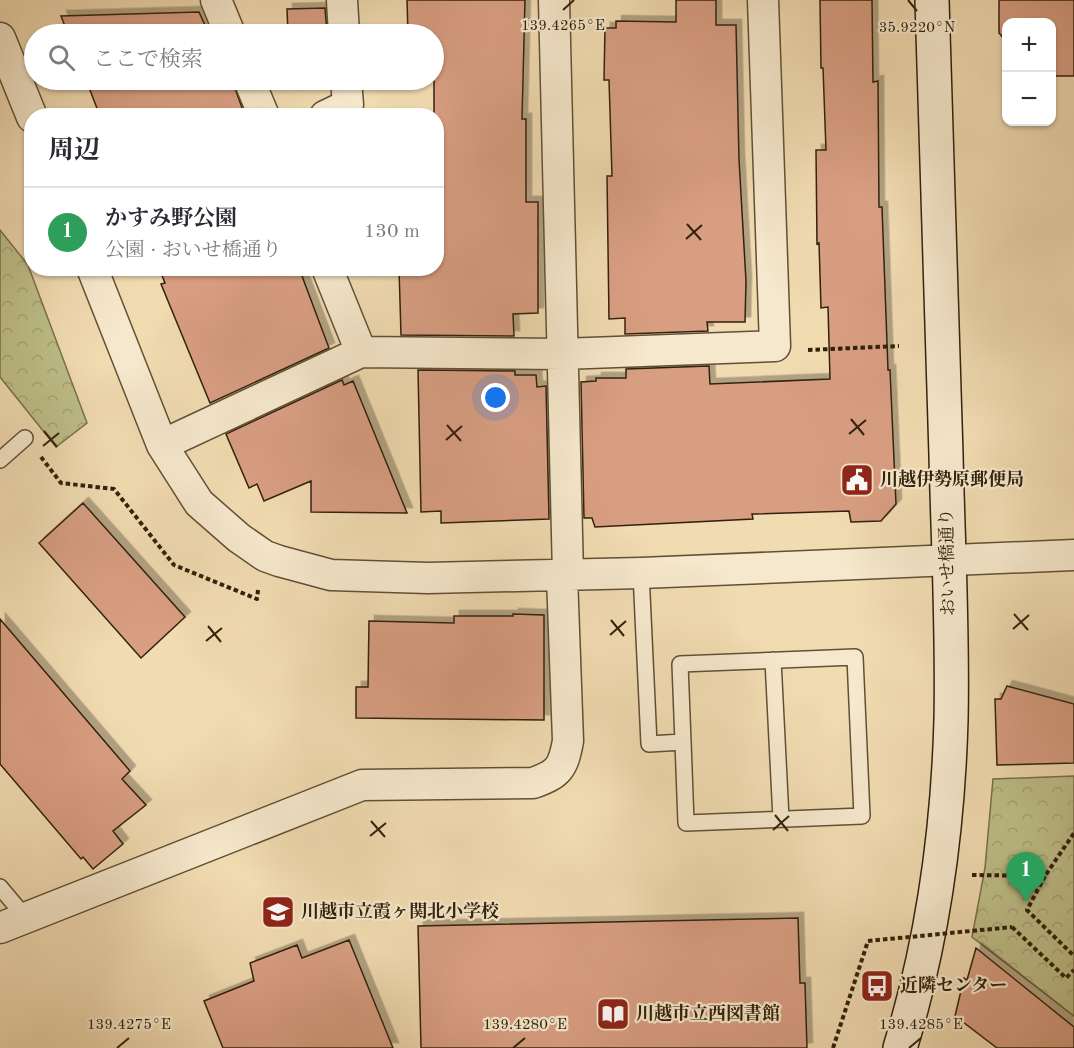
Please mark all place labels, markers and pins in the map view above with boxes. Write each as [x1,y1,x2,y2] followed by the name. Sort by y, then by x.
[839,462,875,498] public building icon: 川越伊勢原郵便局
[880,469,1024,489] place label: 川越伊勢原郵便局
[1006,852,1046,902] pin: 1
[260,894,296,930] school or university icon: 川越市立霞ヶ関北小学校
[301,901,499,921] place label: 川越市立霞ヶ関北小学校
[859,968,895,1004] bus stop icon: 近隣センター
[900,975,1007,995] place label: 近隣センター
[595,996,631,1032] library icon: 川越市立西図書館
[636,1003,780,1023] place label: 川越市立西図書館

